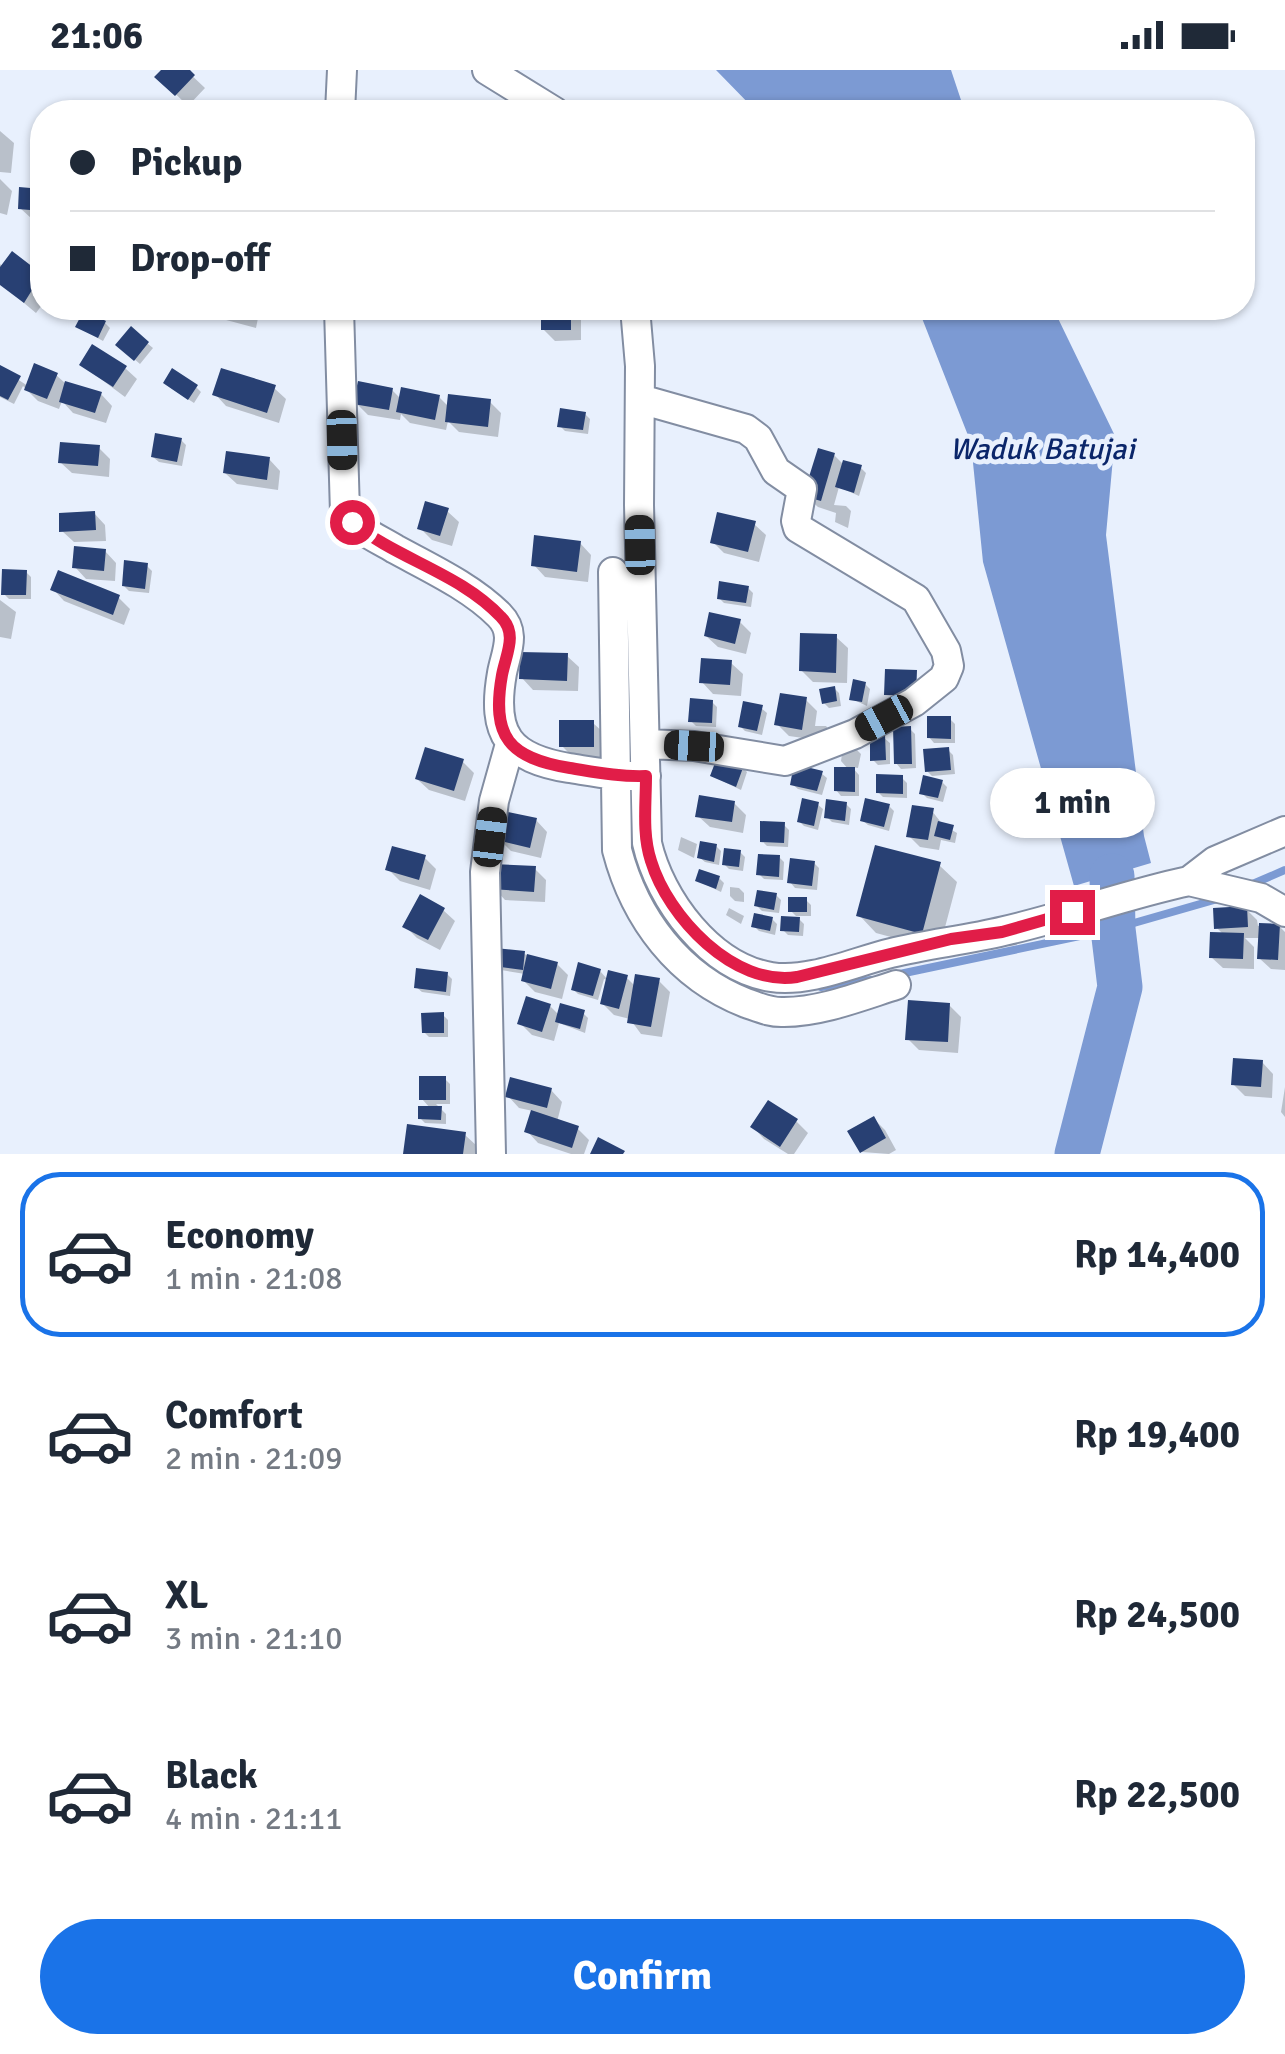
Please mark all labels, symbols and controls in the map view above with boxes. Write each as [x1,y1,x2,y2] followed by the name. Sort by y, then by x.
[50,12,143,59] text: 21:06
[130,139,242,186] text: Pickup
[130,235,270,282] text: Drop-off
[326,410,358,470] car
[949,431,1137,468] water label: Waduk Batujai
[330,500,375,545] route start
[624,515,656,575] car
[850,691,918,745] car
[663,729,725,763] car
[990,767,1154,837] callout: 1 min
[1034,783,1111,822] text: 1 min
[471,805,509,869] car
[1050,890,1095,935] route end
[45,1210,135,1300] icon: car
[165,1212,314,1259] text: Economy
[1074,1231,1240,1278] text: Rp 14,400
[165,1259,343,1298] text: 1 min · 21:08
[45,1390,135,1480] icon: car
[165,1392,303,1439] text: Comfort
[1074,1411,1240,1458] text: Rp 19,400
[165,1439,343,1478] text: 2 min · 21:09
[45,1570,135,1660] icon: car
[165,1572,208,1619] text: XL
[1074,1591,1240,1638] text: Rp 24,500
[165,1619,343,1658] text: 3 min · 21:10
[45,1750,135,1840] icon: car
[165,1752,258,1799] text: Black
[1074,1771,1240,1818] text: Rp 22,500
[165,1799,343,1838] text: 4 min · 21:11
[40,1919,1245,2034] button: Confirm

